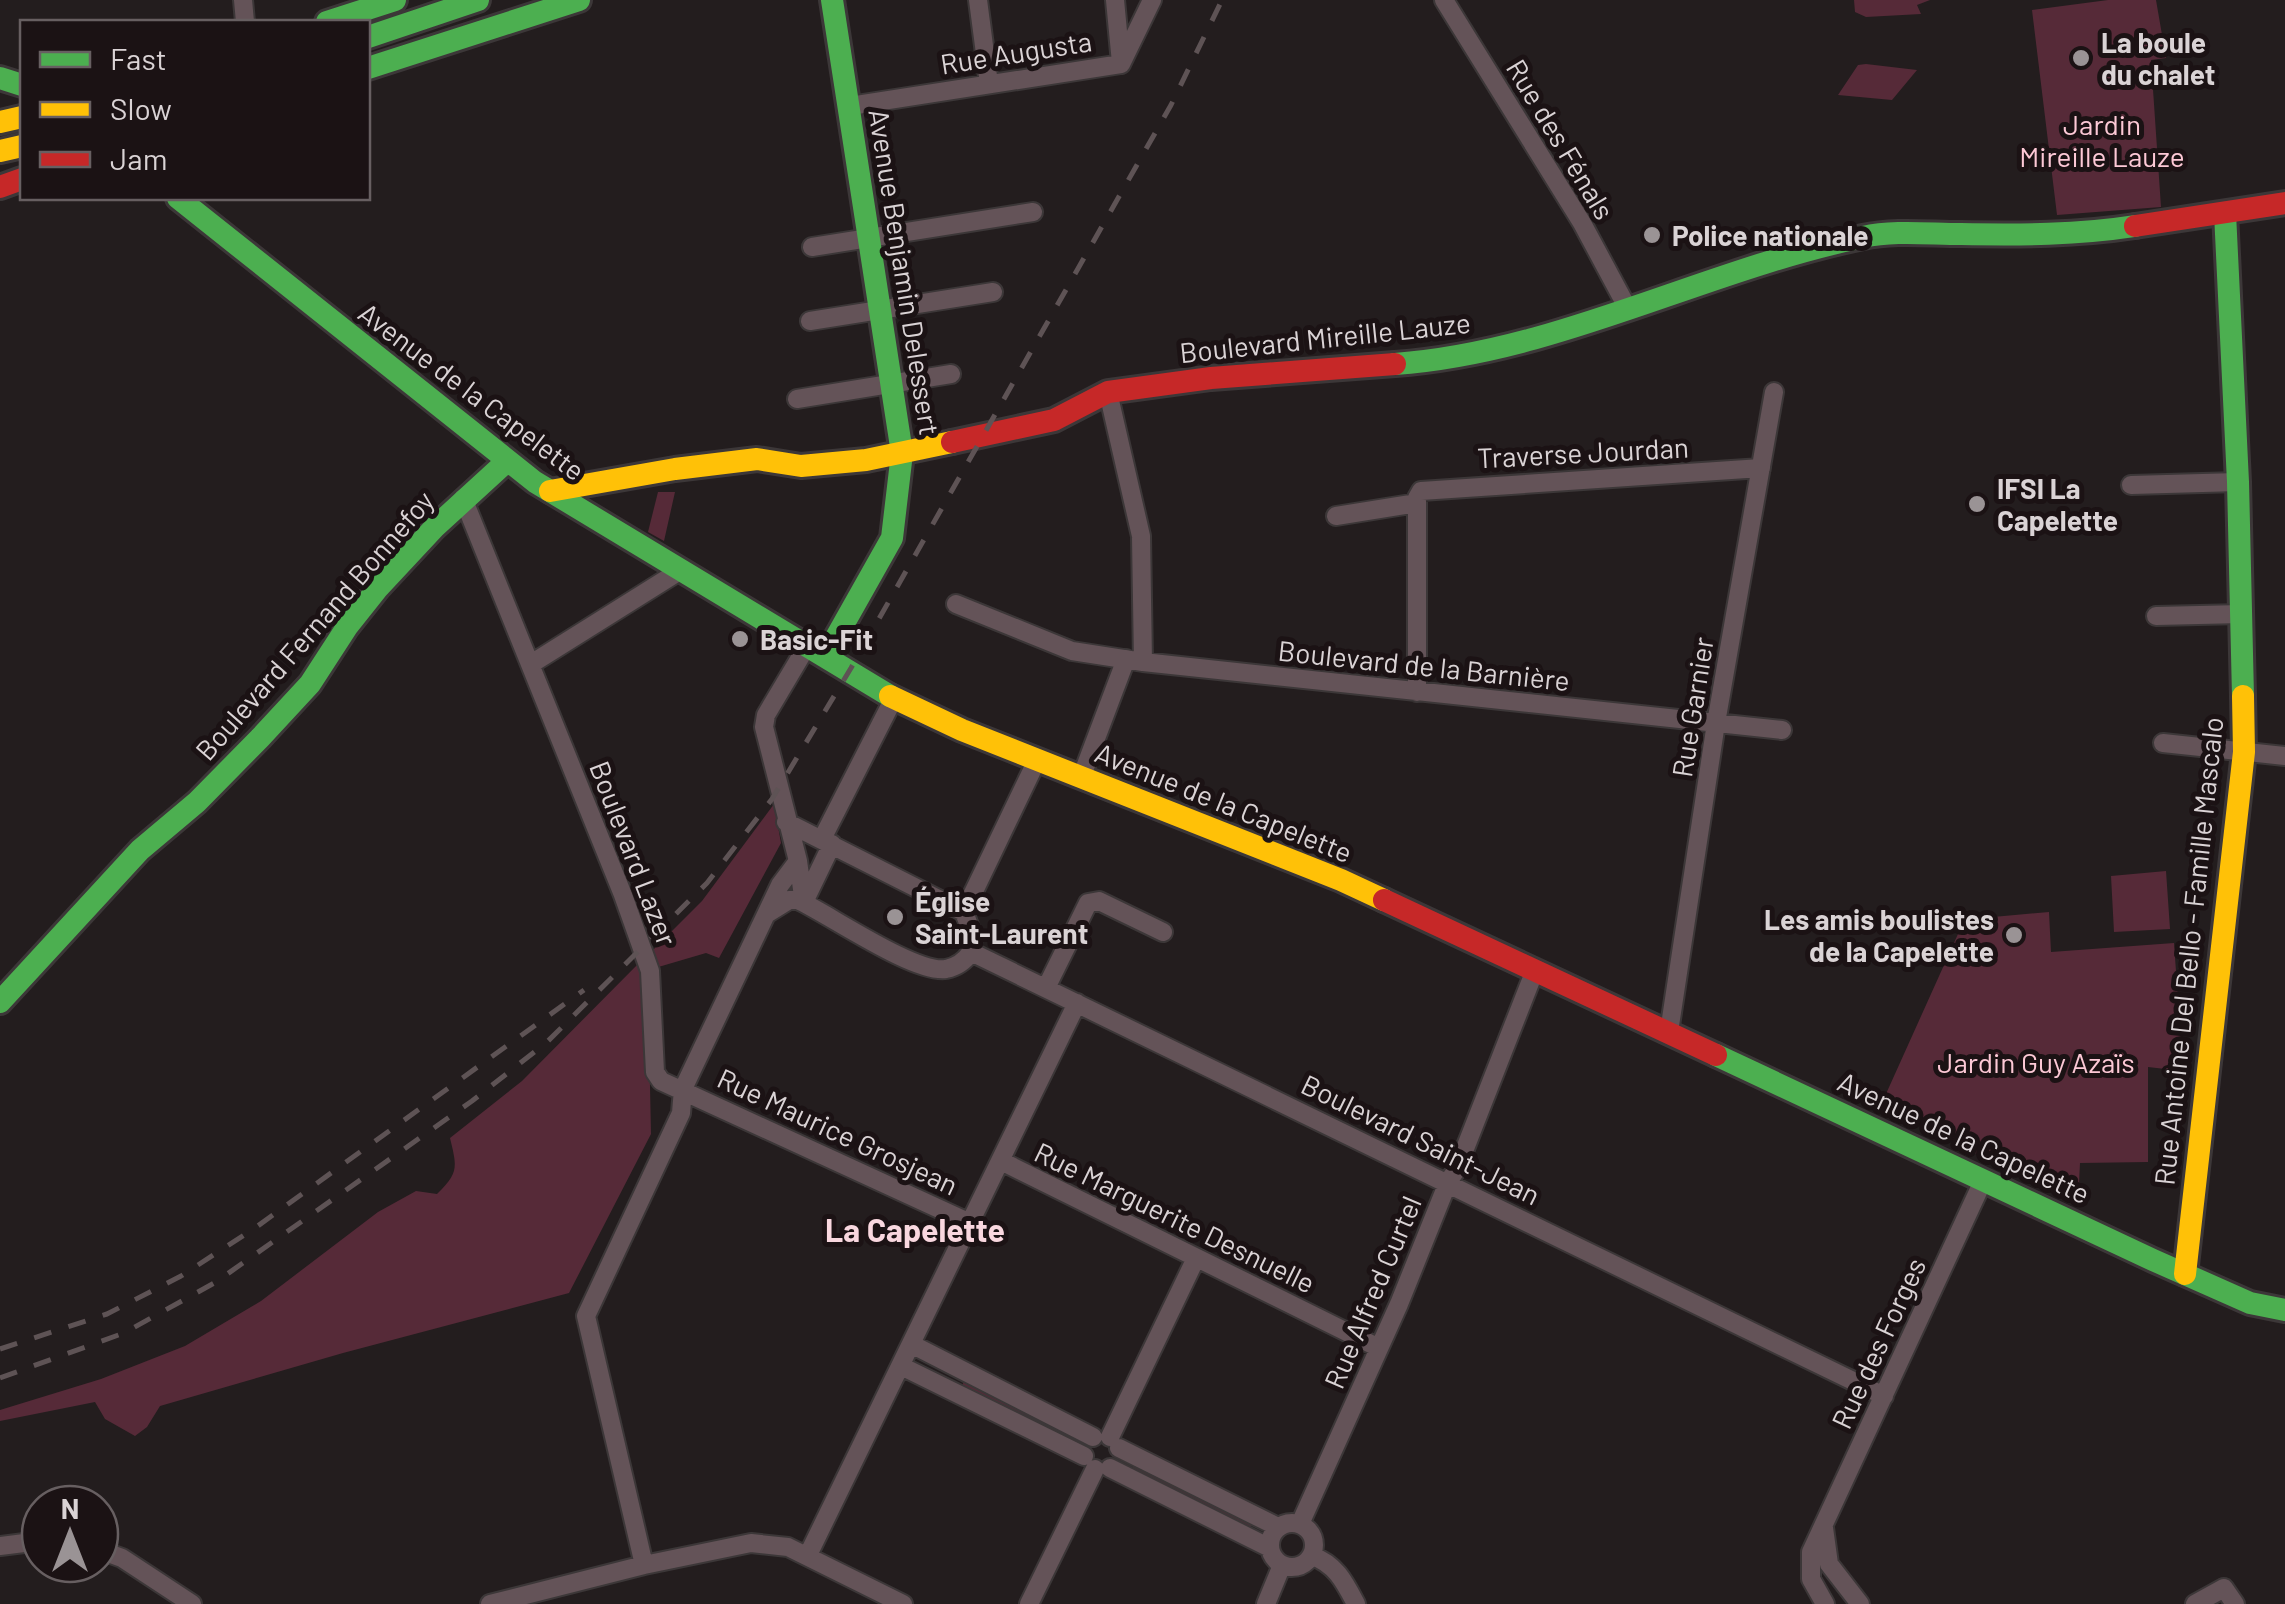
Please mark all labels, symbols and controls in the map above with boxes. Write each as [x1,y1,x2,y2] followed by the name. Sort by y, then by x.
[20,20,370,200] legend
[938,23,1094,81] street label: Rue Augusta
[2101,25,2215,91] place label: La boule du chalet
[110,40,167,76] text: Fast
[2070,47,2092,69] marker: La boule du chalet
[1500,53,1622,225] street label: Rue des Fénals
[110,90,172,126] text: Slow
[862,106,948,438] street label: Avenue Benjamin Delessert
[2019,107,2185,173] park label: Jardin Mireille Lauze
[110,140,167,176] text: Jam
[1672,218,1869,252] place label: Police nationale
[1641,224,1663,246] marker: Police nationale
[352,295,592,487] street label: Avenue de la Capelette
[1178,305,1472,369] street label: Boulevard Mireille Lauze
[1476,429,1690,475] street label: Traverse Jourdan
[1997,471,2118,537] place label: IFSI La Capelette
[188,483,440,767] street label: Boulevard Fernand Bonnefoy
[1966,493,1988,515] marker: IFSI La Capelette
[760,622,873,656] place label: Basic-Fit
[729,628,751,650] marker: Basic-Fit
[1276,633,1572,697] street label: Boulevard de la Barnière
[1664,634,1720,780] street label: Rue Garnier
[2146,715,2230,1187] street label: Rue Antoine Del Bello - Famille Mascalo
[1091,735,1357,869] street label: Avenue de la Capelette
[583,756,685,950] street label: Boulevard Lazer
[915,884,1088,950] place label: Église Saint-Laurent
[1764,902,1994,968] place label: Les amis boulistes de la Capelette
[884,906,906,928] marker: Église Saint-Laurent
[2003,924,2025,946] marker: Les amis boulistes de la Capelette
[1937,1045,2135,1079] park label: Jardin Guy Azaïs
[712,1060,964,1202] street label: Rue Maurice Grosjean
[1833,1064,2095,1210] street label: Avenue de la Capelette
[1296,1067,1546,1211] street label: Boulevard Saint-Jean
[1029,1134,1321,1300] street label: Rue Marguerite Desnuelle
[1316,1191,1428,1393] street label: Rue Alfred Curtel
[825,1210,1005,1248] district label: La Capelette
[1824,1252,1932,1434] street label: Rue des Forges
[20,1484,120,1584] north arrow
[61,1491,79,1525] text: N

